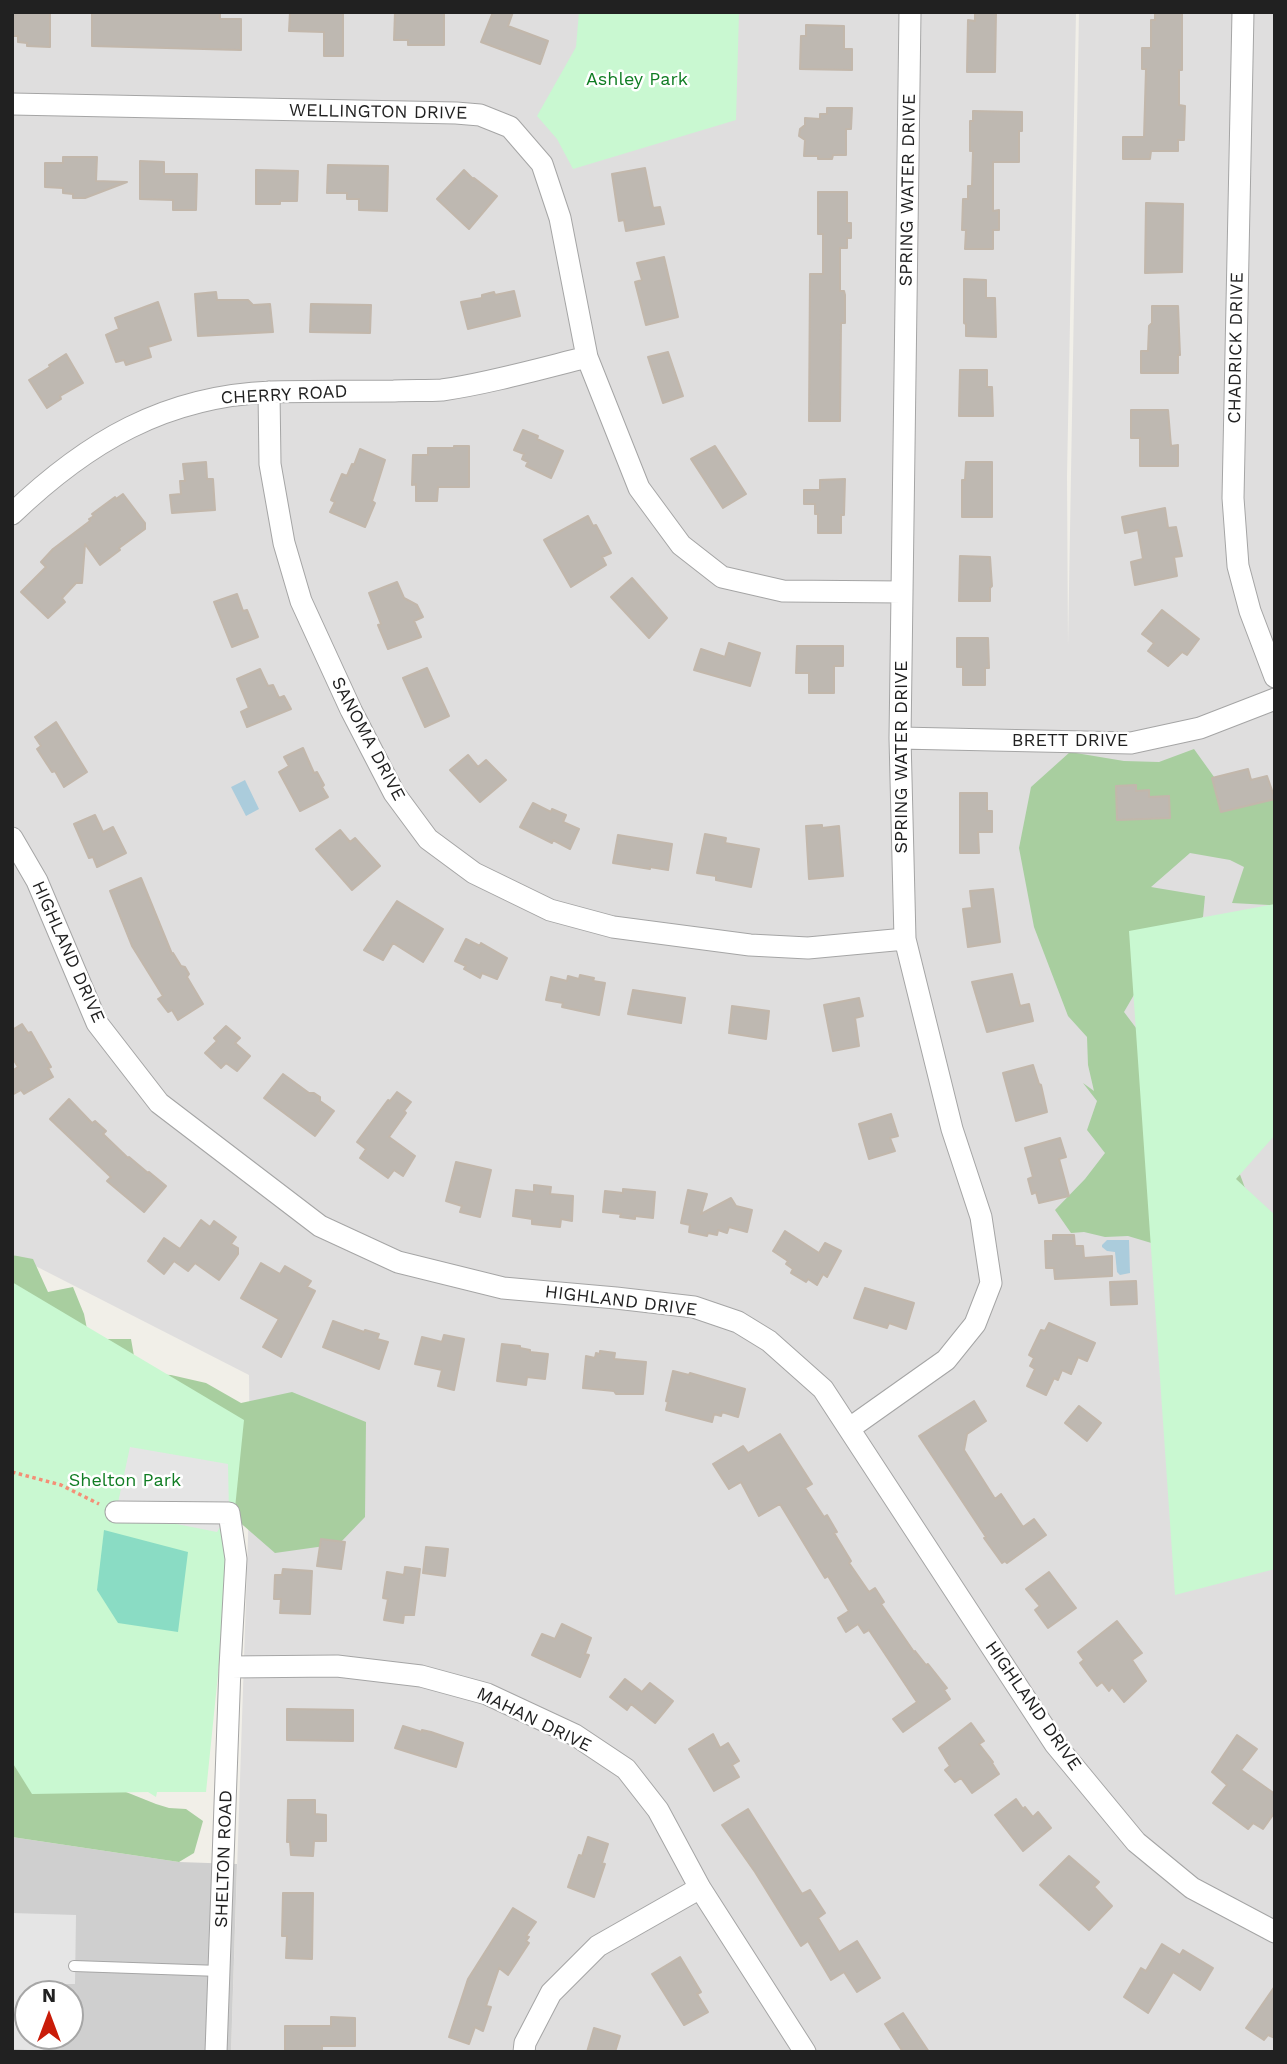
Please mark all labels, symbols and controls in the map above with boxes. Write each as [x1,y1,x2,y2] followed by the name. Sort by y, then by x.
[586,69,688,91] park label: Ashley Park
[896,93,920,287] street label: SPRING WATER DRIVE
[289,100,467,124] street label: WELLINGTON DRIVE
[1224,272,1248,424] street label: CHADRICK DRIVE
[220,381,348,409] street label: CHERRY ROAD
[891,661,913,853] street label: SPRING WATER DRIVE
[326,674,410,804] street label: SANOMA DRIVE
[1012,730,1128,752] street label: BRETT DRIVE
[27,878,109,1026] street label: HIGHLAND DRIVE
[544,1281,698,1321] street label: HIGHLAND DRIVE
[69,1470,181,1492] park label: Shelton Park
[980,1637,1086,1775] street label: HIGHLAND DRIVE
[473,1683,595,1757] street label: MAHAN DRIVE
[211,1790,237,1928] street label: SHELTON ROAD
[14,1980,84,2050] north arrow
[42,1984,56,2007] text: N

